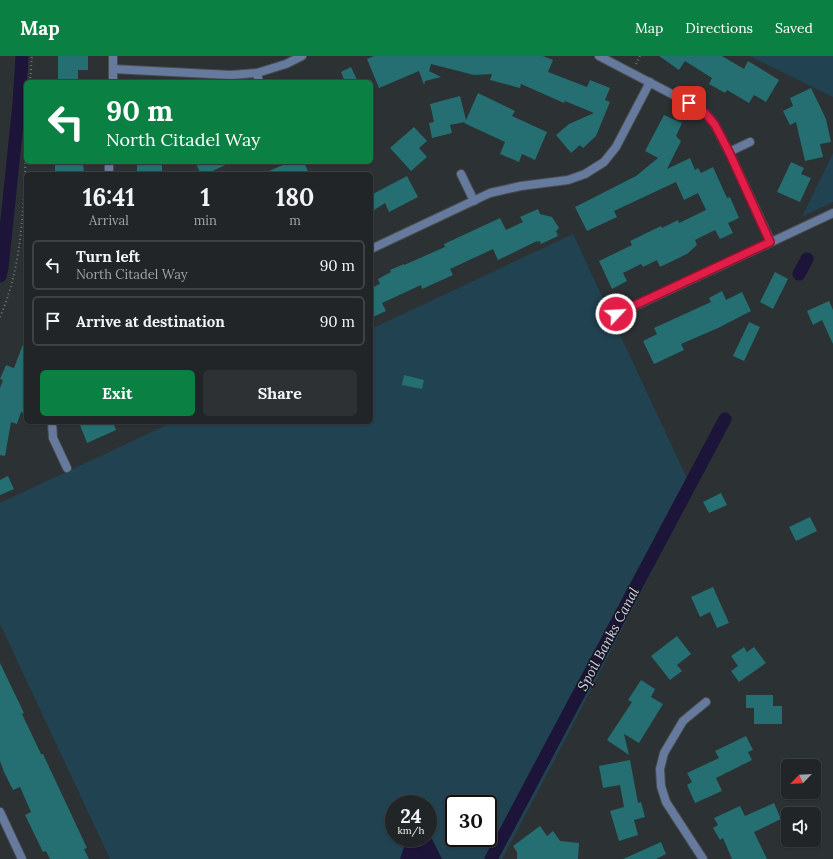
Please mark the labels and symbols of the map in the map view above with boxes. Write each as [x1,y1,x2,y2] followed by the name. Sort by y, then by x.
[672,86,706,120] pin
[595,293,637,335] position arrow
[573,584,643,694] water label: Spoil Banks Canal
[781,759,821,799] north arrow
[445,795,497,847] speed limit sign: 30

